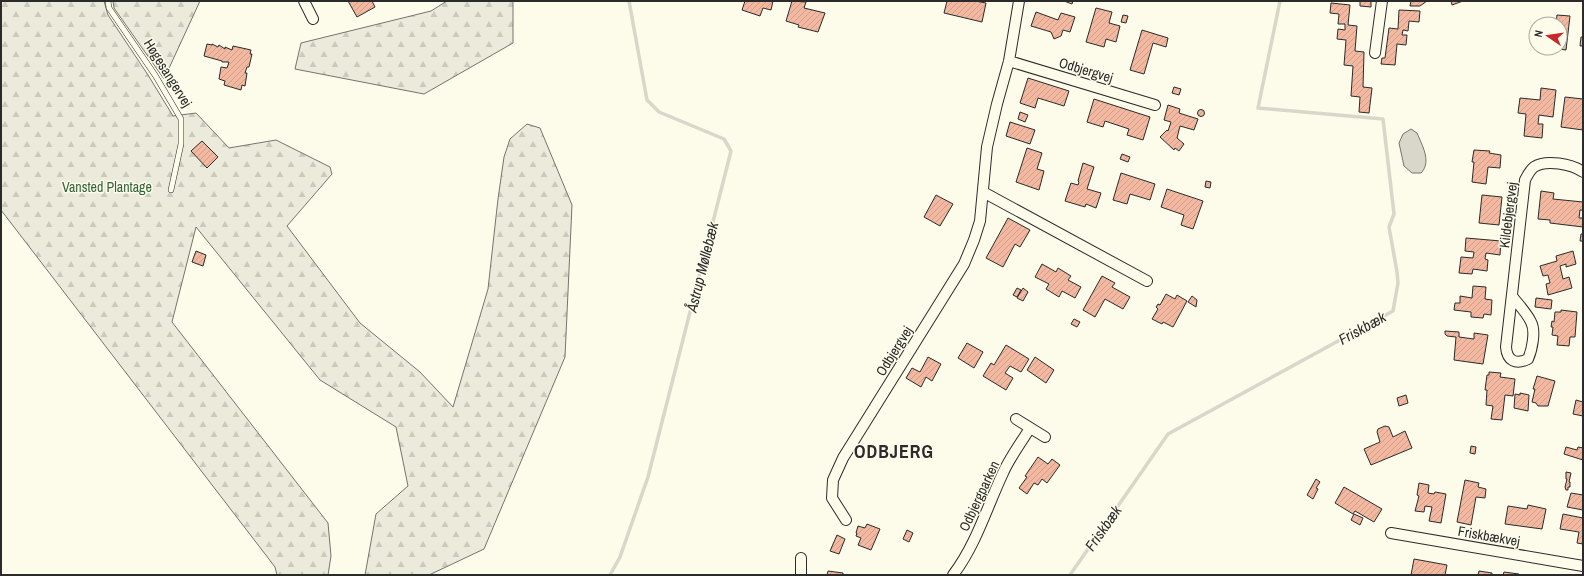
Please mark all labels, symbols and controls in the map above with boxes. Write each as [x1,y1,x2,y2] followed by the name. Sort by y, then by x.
[1528,16,1568,56] north arrow
[1531,29,1546,38] text: N
[140,35,196,111] street label: Høgesangervej
[1057,53,1115,87] street label: Odbjergvej
[62,178,152,196] park label: Vansted Plantage
[1495,181,1521,249] street label: Kildebjergvej
[680,219,724,315] water label: Åstrup Møllebæk
[1334,306,1390,350] water label: Friskbæk
[872,323,916,379] street label: Odbjergvej
[854,439,934,464] district label: ODBJERG
[955,458,1003,534] street label: Odbjergparken
[1080,500,1127,555] water label: Friskbæk
[1457,522,1521,550] street label: Friskbækvej

